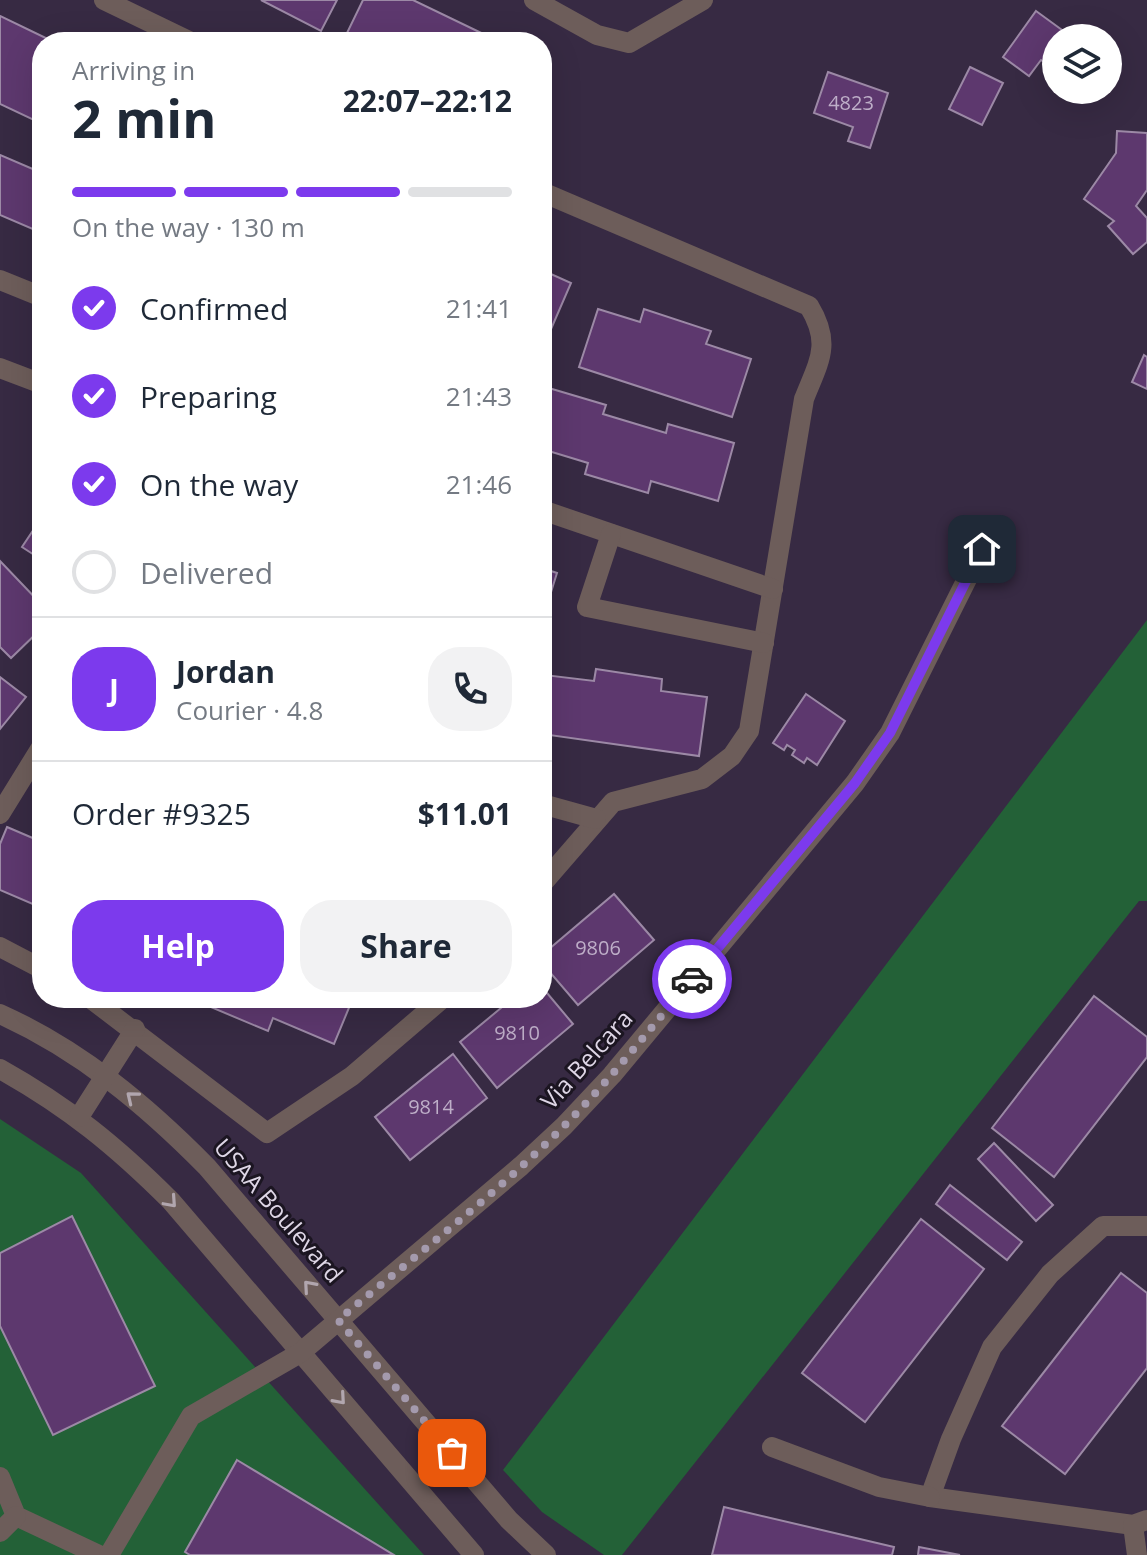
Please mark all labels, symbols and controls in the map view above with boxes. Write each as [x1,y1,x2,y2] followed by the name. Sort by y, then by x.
[1042,24,1122,104] map controls
[1042,24,1122,104] button: layers
[72,52,195,88] text: Arriving in
[343,80,512,121] text: 22:07–22:12
[72,82,216,153] text: 2 min
[828,89,874,116] house number: 4823
[72,209,305,245] text: On the way · 130 m
[72,286,116,330] icon: check
[140,288,288,329] text: Confirmed
[446,290,512,326] text: 21:41
[72,374,116,418] icon: check
[140,376,277,417] text: Preparing
[446,378,512,414] text: 21:43
[72,462,116,506] icon: check
[140,464,298,505] text: On the way
[446,466,512,502] text: 21:46
[948,515,1016,583] pin
[960,527,1004,571] icon: home
[140,552,273,593] text: Delivered
[428,647,512,731] button: phone
[176,651,275,692] text: Jordan
[109,669,119,710] text: J
[176,692,323,728] text: Courier · 4.8
[72,793,251,834] text: Order #9325
[418,793,512,834] text: $11.01
[72,900,284,992] button: Help
[300,900,512,992] button: Share
[575,934,621,961] house number: 9806
[652,939,732,1019] courier
[670,957,714,1001] icon: car
[532,1002,639,1116] street label: Via Belcara
[494,1019,540,1046] house number: 9810
[127,1092,141,1107] one-way arrow
[408,1093,454,1120] house number: 9814
[207,1131,351,1289] street label: USAA Boulevard
[162,1193,176,1207] one-way arrow
[304,1281,319,1296] one-way arrow
[330,1390,345,1405] one-way arrow
[418,1419,486,1487] pin
[430,1431,474,1475] icon: bag

